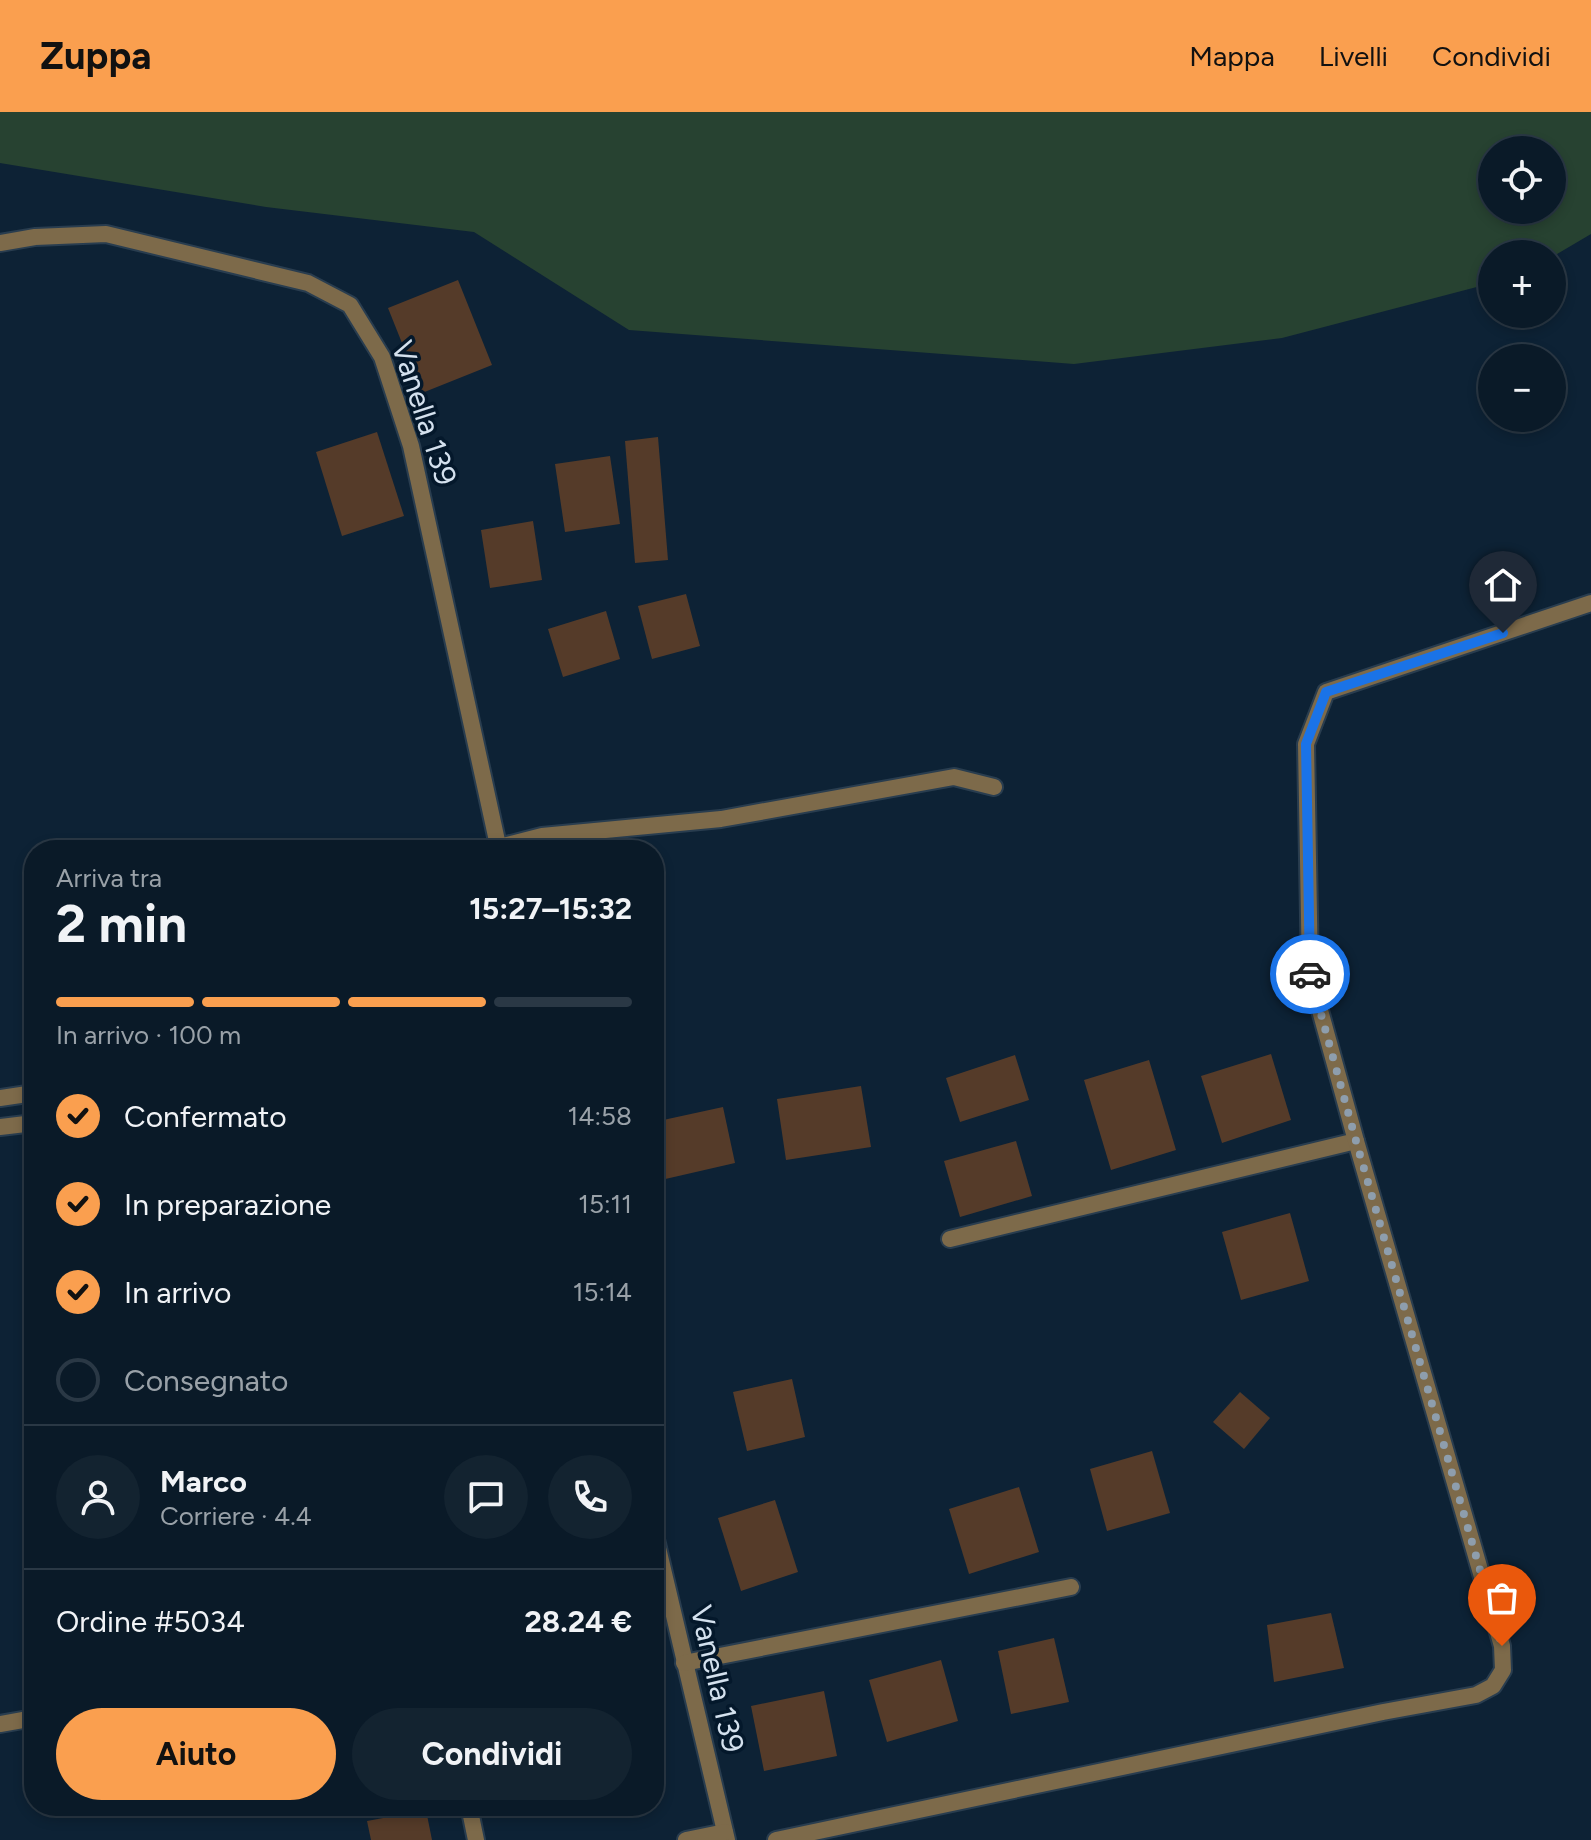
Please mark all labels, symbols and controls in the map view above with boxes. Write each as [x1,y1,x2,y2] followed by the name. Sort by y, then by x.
[40,33,152,79] text: Zuppa
[1189,39,1275,73] text: Mappa
[1319,39,1388,73] text: Livelli
[1432,39,1551,73] text: Condividi
[1478,136,1566,432] map controls
[1478,136,1566,224] button: locate
[1478,240,1566,328] button: +
[384,336,465,490] street label: Vanella 139
[1478,344,1566,432] button: −
[1469,551,1537,633] pin
[1481,563,1525,607] icon: home
[56,862,162,894] text: Arriva tra
[469,890,632,927] text: 15:27–15:32
[56,893,187,955] text: 2 min
[1270,934,1350,1014] courier
[1288,952,1332,996] icon: car
[56,1019,241,1051] text: In arrivo · 100 m
[56,1094,100,1138] icon: check
[124,1098,287,1135] text: Confermato
[568,1100,632,1132] text: 14:58
[56,1182,100,1226] icon: check
[124,1186,331,1223] text: In preparazione
[578,1188,632,1220] text: 15:11
[56,1270,100,1314] icon: check
[124,1274,231,1311] text: In arrivo
[573,1276,632,1308] text: 15:14
[124,1362,288,1399] text: Consegnato
[56,1455,140,1539] button: person
[444,1455,528,1539] button: chat
[548,1455,632,1539] button: phone
[160,1463,247,1500] text: Marco
[160,1500,312,1532] text: Corriere · 4.4
[1468,1564,1536,1646] pin
[1480,1576,1524,1620] icon: bag
[683,1602,752,1756] street label: Vanella 139
[56,1603,245,1640] text: Ordine #5034
[524,1603,632,1640] text: 28.24 €
[56,1708,336,1800] button: Aiuto
[352,1708,632,1800] button: Condividi

